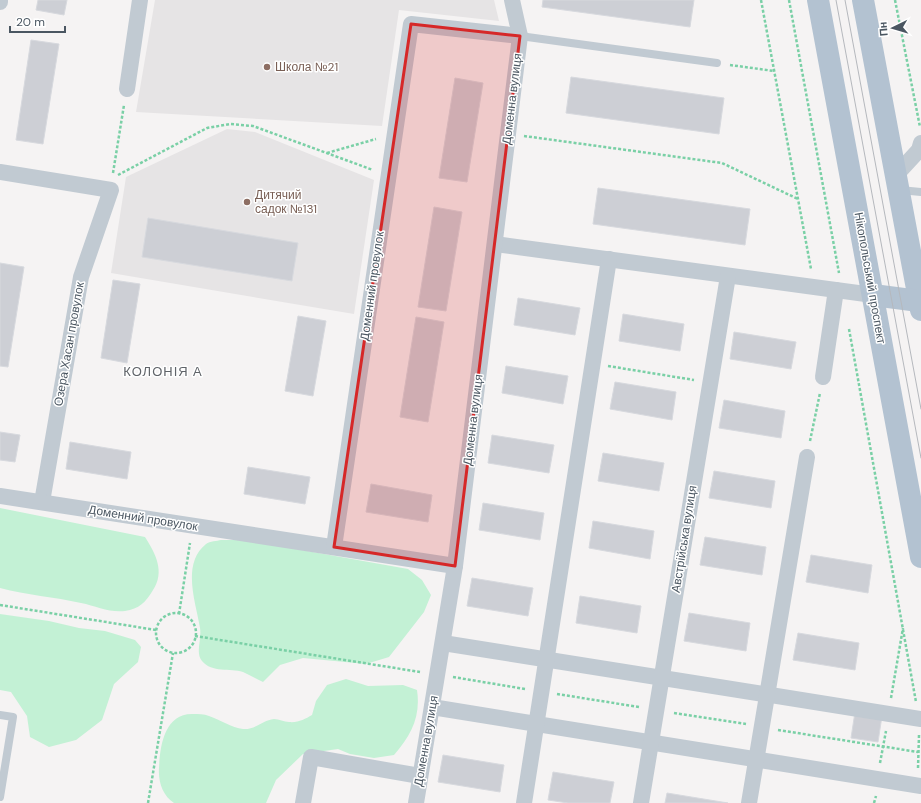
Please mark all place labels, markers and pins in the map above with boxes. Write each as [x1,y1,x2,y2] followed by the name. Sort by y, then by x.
[275,59,338,75] place label: Школа №21
[262,62,272,72] marker: Школа №21
[255,187,317,217] place label: Дитячий садок №131
[242,197,252,207] marker: Дитячий садок №131

